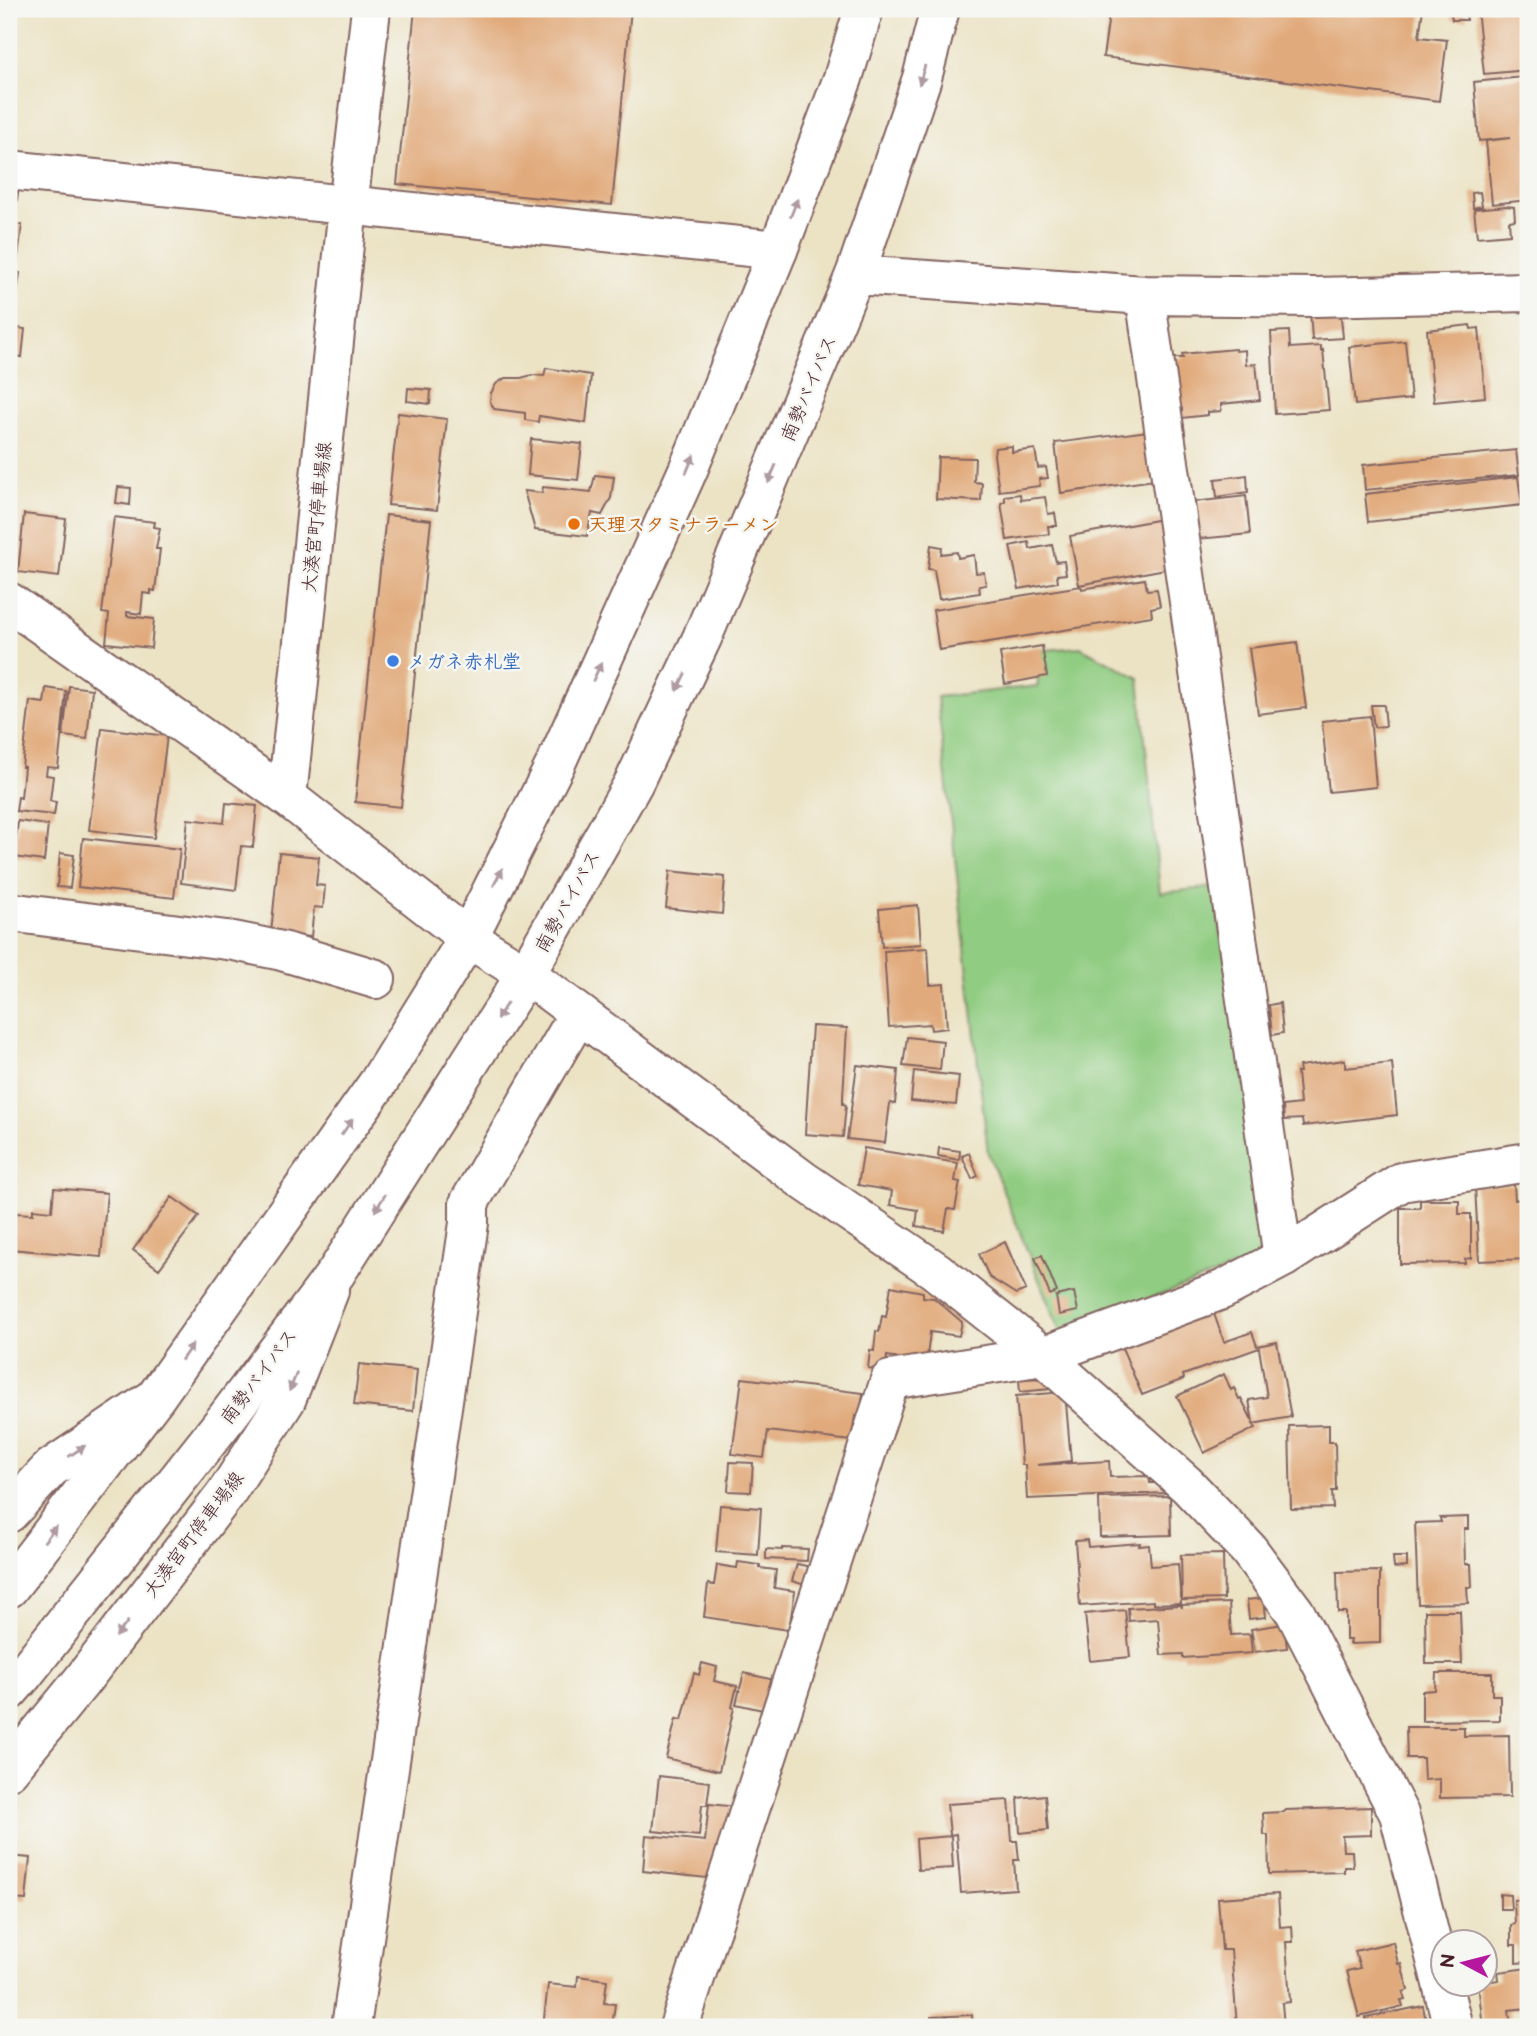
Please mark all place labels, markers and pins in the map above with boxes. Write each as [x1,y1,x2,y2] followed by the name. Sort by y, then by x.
[588,514,778,537] place label: 天理スタミナラーメン
[566,516,582,532] marker: 天理スタミナラーメン
[407,651,521,674] place label: メガネ赤札堂
[385,653,401,669] marker: メガネ赤札堂

